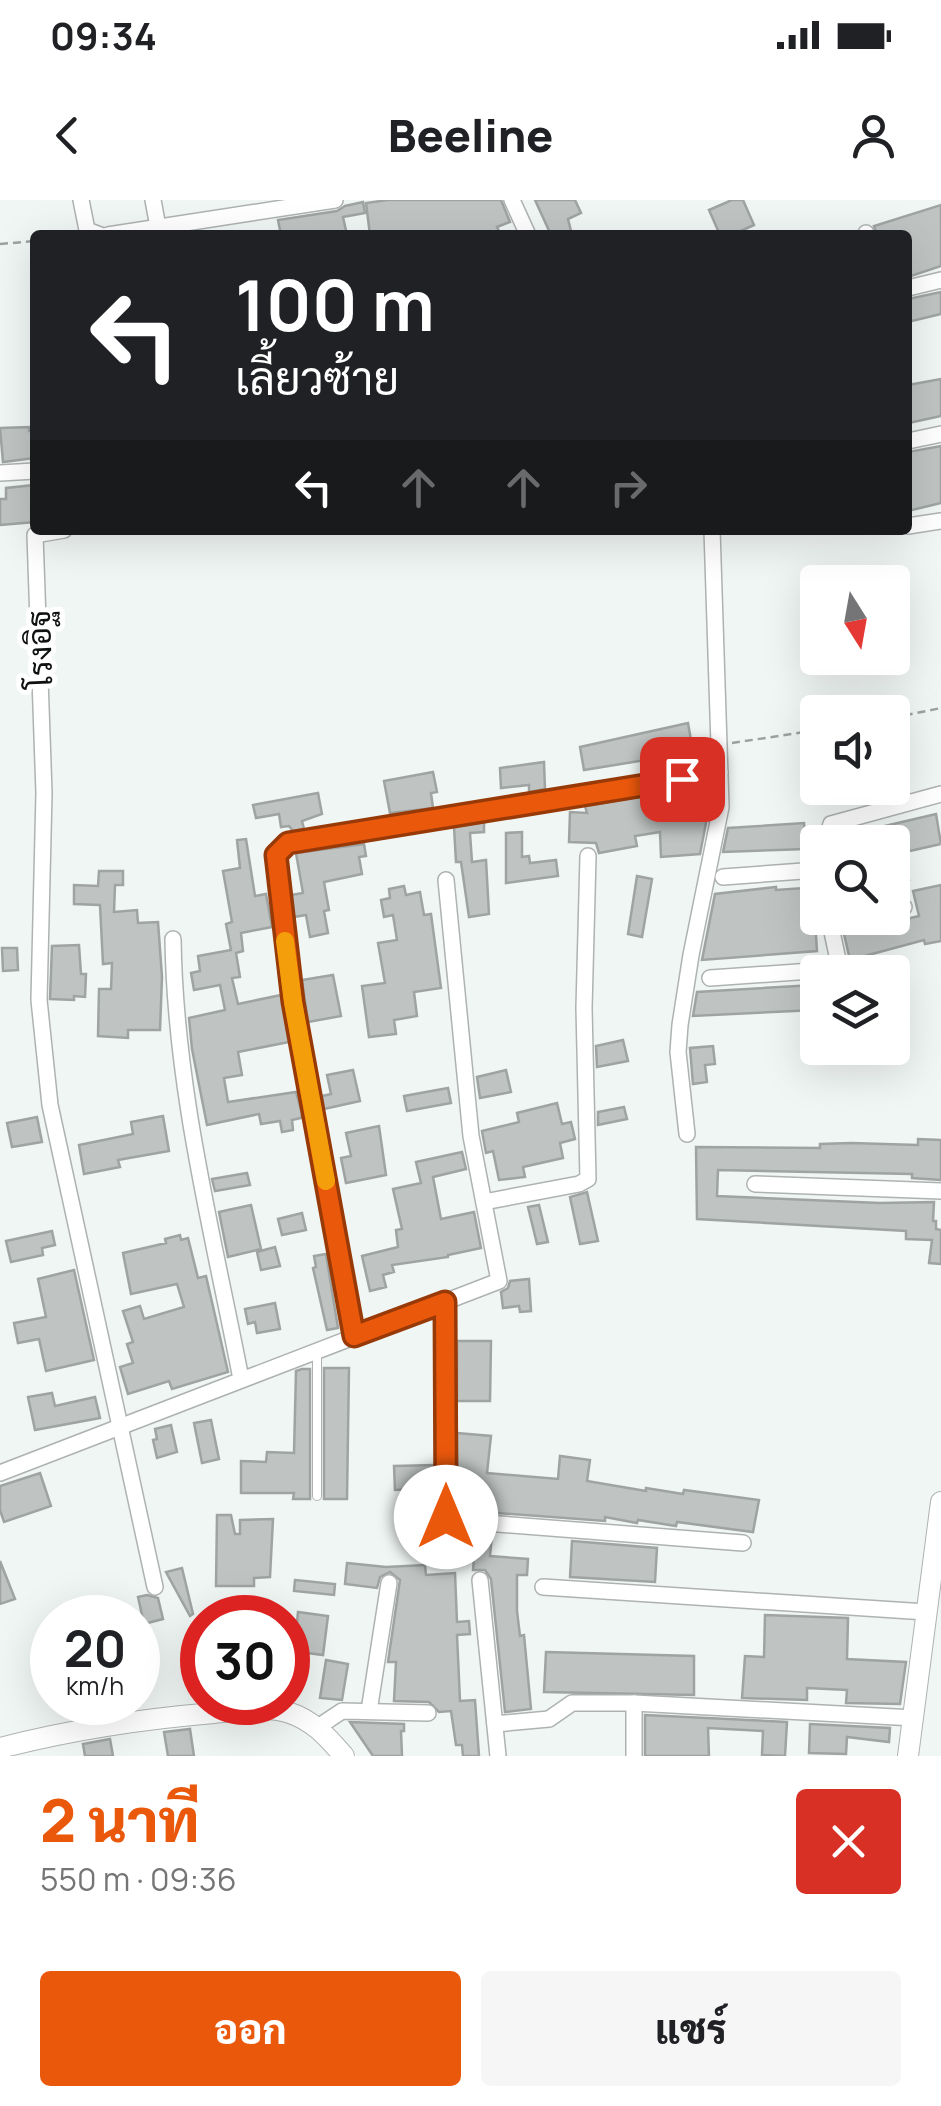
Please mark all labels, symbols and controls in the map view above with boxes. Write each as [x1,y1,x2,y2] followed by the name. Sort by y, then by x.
[50,9,157,61] text: 09:34
[388,104,553,166] text: Beeline
[40,108,95,163] icon: back
[846,108,901,163] icon: person
[235,256,435,352] text: 100 m
[70,270,200,400] icon: left
[235,347,399,409] text: เลี้ยวซ้าย
[286,460,341,515] icon: left
[391,460,446,515] icon: ahead
[496,460,551,515] icon: ahead
[601,460,656,515] icon: right
[800,565,910,675] north arrow
[800,565,910,1065] map controls
[16,609,62,691] street label: โรงอิฐ
[800,695,910,805] button: sound
[640,737,725,822] pin
[655,752,710,807] icon: arrive
[800,825,910,935] button: search
[800,955,910,1065] button: layers
[394,1465,498,1569] position arrow
[180,1595,310,1725] speed limit sign: 30
[64,1614,126,1682] text: 20
[66,1668,124,1703] text: km/h
[40,1778,200,1860] text: 2 นาที
[796,1789,901,1894] button: close
[40,1857,237,1901] text: 550 m · 09:36
[40,1971,461,2086] button: ออก
[481,1971,901,2086] button: แชร์

